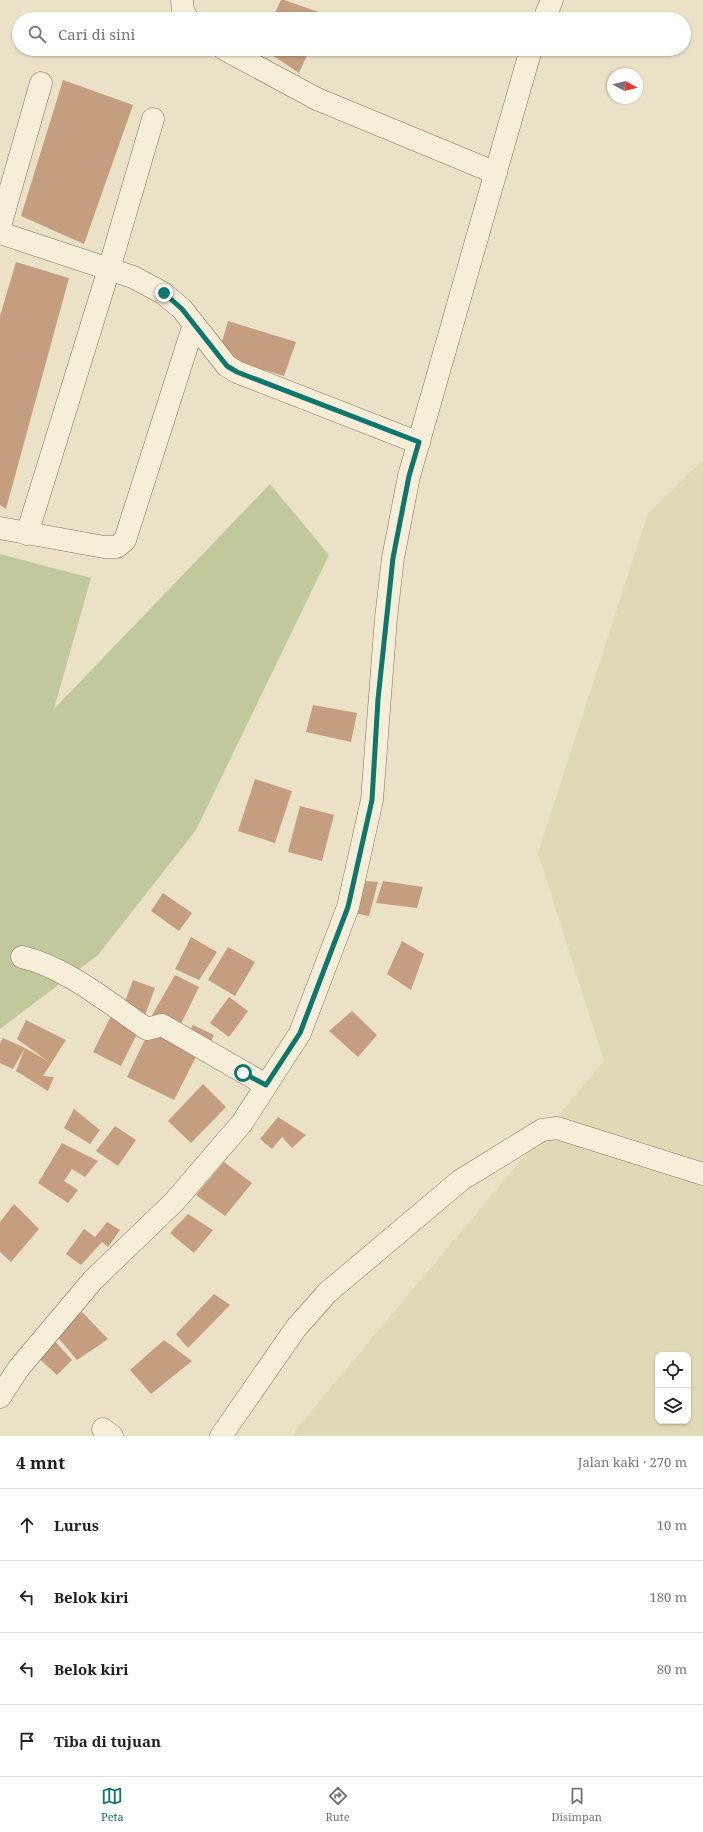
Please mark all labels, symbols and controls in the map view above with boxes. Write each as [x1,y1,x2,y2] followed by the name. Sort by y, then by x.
[12,12,691,56] search box
[26,23,48,45] icon: search
[58,24,135,44] text: Cari di sini
[607,68,643,104] north arrow
[155,284,173,302] route end
[234,1064,252,1082] route start
[655,1352,691,1424] map controls
[655,1352,691,1388] button: locate
[655,1388,691,1424] button: layers
[16,1451,65,1474] text: 4 mnt
[578,1453,687,1471] text: Jalan kaki · 270 m
[16,1514,38,1536] icon: ahead
[54,1515,99,1535] text: Lurus
[657,1516,687,1534] text: 10 m
[16,1586,38,1608] icon: left
[54,1587,129,1607] text: Belok kiri
[650,1588,687,1606] text: 180 m
[16,1658,38,1680] icon: left
[54,1659,129,1679] text: Belok kiri
[657,1660,687,1678] text: 80 m
[16,1730,38,1752] icon: arrive
[54,1731,161,1751] text: Tiba di tujuan
[101,1785,124,1824] tab: Peta
[326,1785,350,1824] tab: Rute
[552,1785,602,1824] tab: Disimpan

